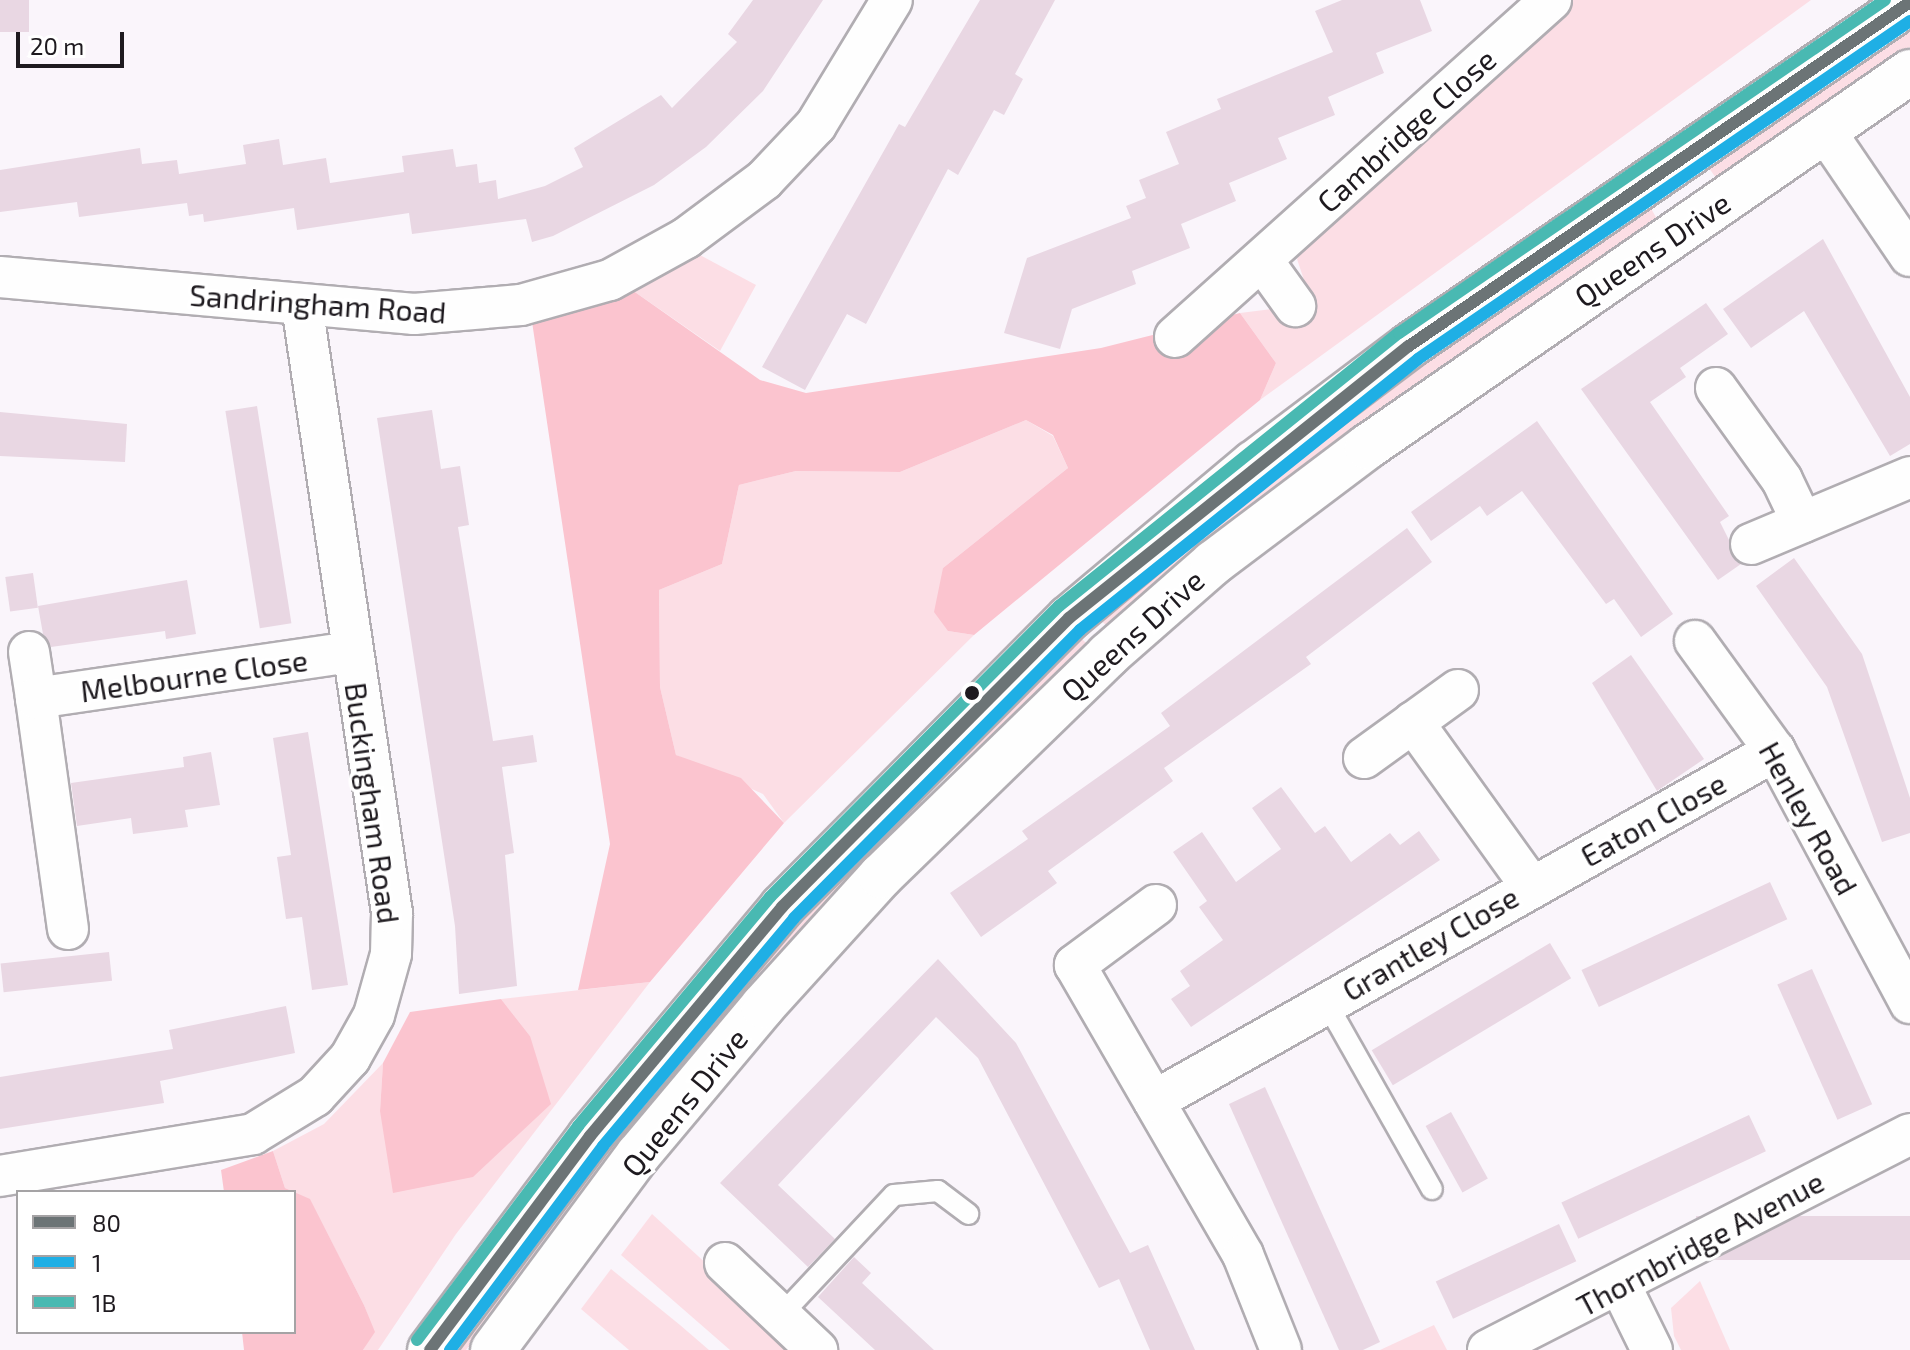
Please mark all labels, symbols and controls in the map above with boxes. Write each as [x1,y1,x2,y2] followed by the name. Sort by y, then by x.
[20,16,128,66] scale bar
[30,31,84,60] text: 20 m
[1309,41,1503,219] street label: Cambridge Close
[1567,184,1737,314] street label: Queens Drive
[188,276,448,330] street label: Sandringham Road
[1053,561,1211,709] street label: Queens Drive
[78,641,310,709] street label: Melbourne Close
[338,680,408,926] street label: Buckingham Road
[964,685,980,701] unlabelled marker
[1752,735,1866,901] street label: Henley Road
[1574,764,1732,874] street label: Eaton Close
[1335,878,1525,1008] street label: Grantley Close
[613,1021,755,1183] street label: Queens Drive
[1570,1163,1830,1323] street label: Thornbridge Avenue
[16,1190,296,1334] legend
[92,1208,121,1237] text: 80
[92,1248,102,1277] text: 1
[92,1288,116,1317] text: 1B

